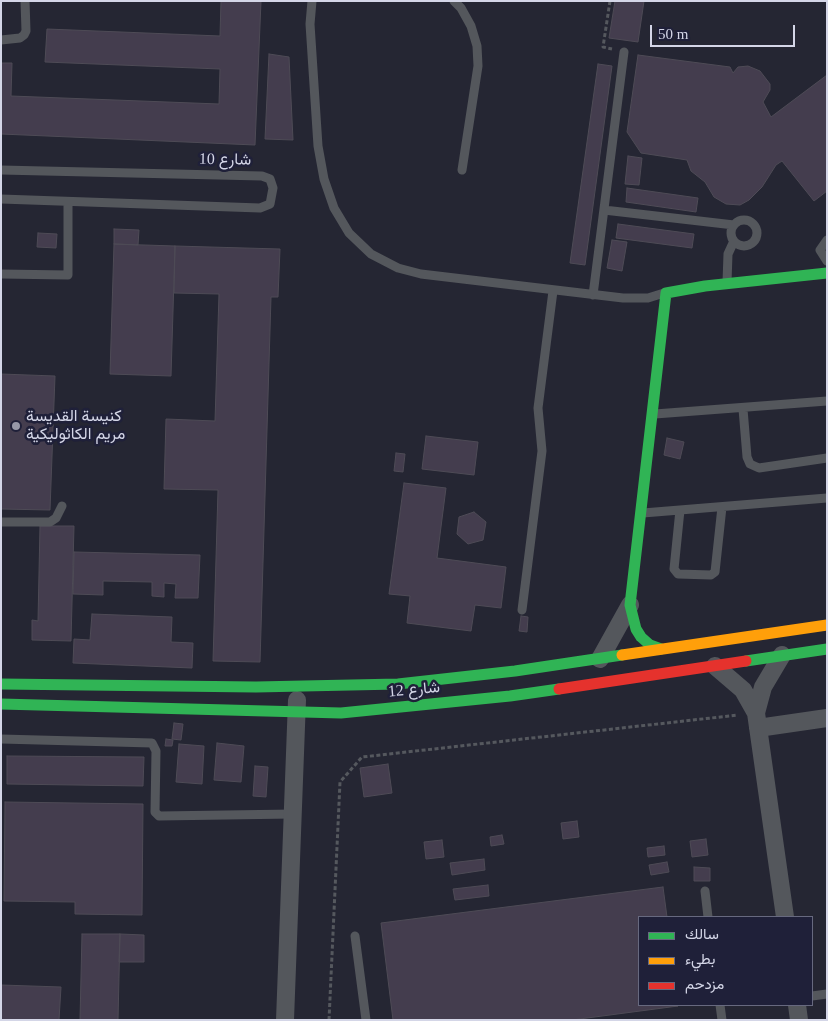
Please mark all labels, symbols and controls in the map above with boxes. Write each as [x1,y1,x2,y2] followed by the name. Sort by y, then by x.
[653,15,798,47] scale bar
[658,26,688,42] text: 50 m
[199,150,251,170] street label: شارع 10
[26,407,125,445] place label: كنيسة القديسة مريم الكاثوليكية
[10,420,22,432] marker: كنيسة القديسة مريم الكاثوليكية
[387,678,441,702] street label: شارع 12
[638,916,813,1006] legend
[685,926,719,942] text: سالك
[685,951,715,967] text: بطيء
[685,976,724,992] text: مزدحم

